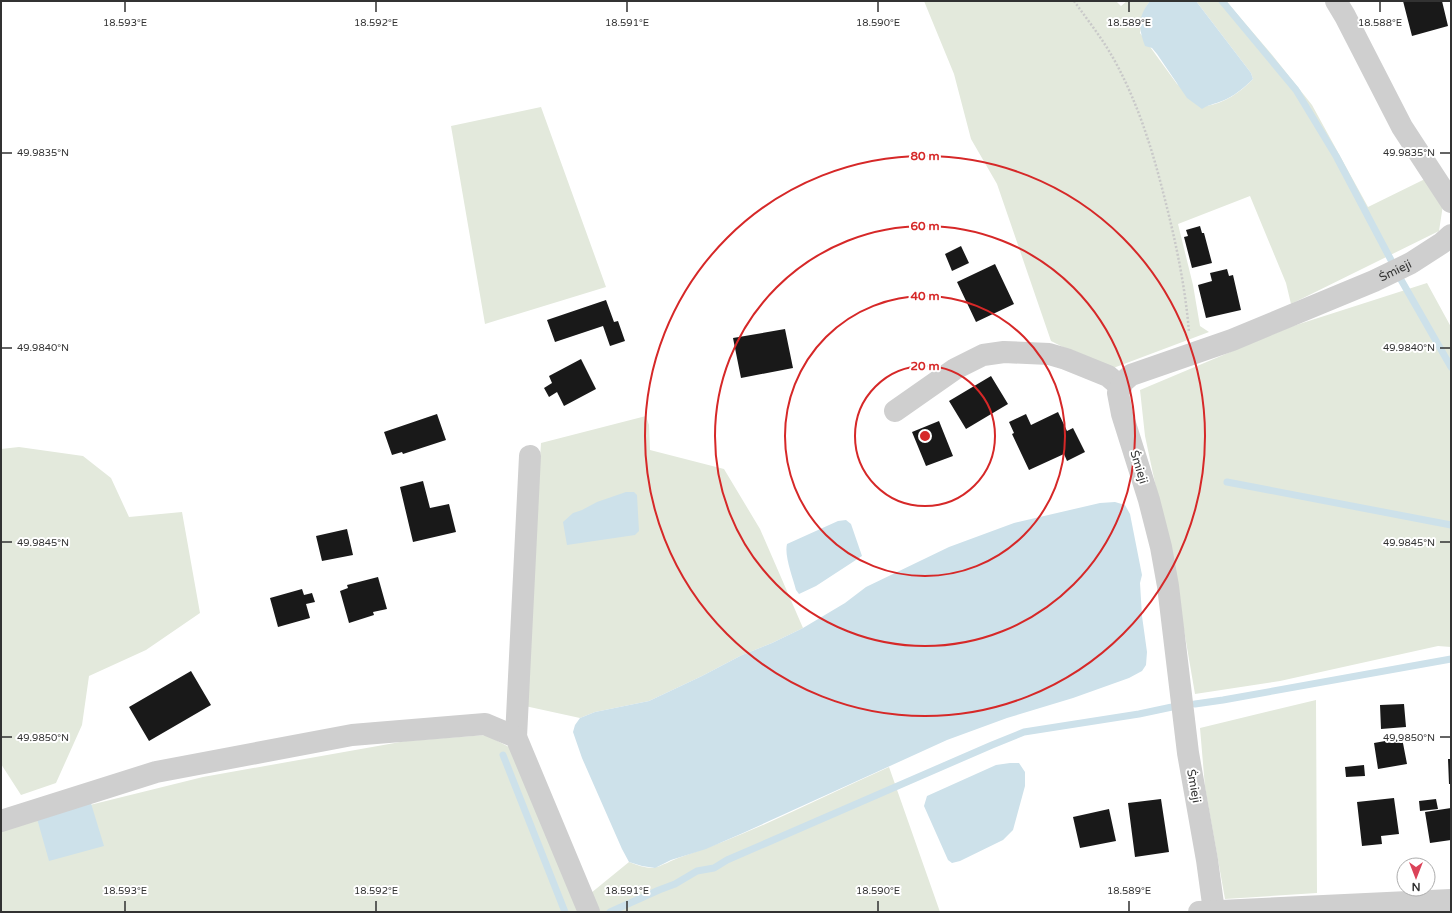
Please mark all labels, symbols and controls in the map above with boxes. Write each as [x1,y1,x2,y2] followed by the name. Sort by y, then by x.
[103,17,147,29] text: 18.593°E
[354,17,398,29] text: 18.592°E
[605,17,649,29] text: 18.591°E
[856,17,900,29] text: 18.590°E
[1107,17,1151,29] text: 18.589°E
[1358,17,1402,29] text: 18.588°E
[17,147,69,159] text: 49.9835°N
[1383,147,1435,159] text: 49.9835°N
[910,149,940,163] text: 80 m
[910,219,940,233] text: 60 m
[1377,257,1414,284] street label: Śmieji
[910,289,940,303] text: 40 m
[17,342,69,354] text: 49.9840°N
[1383,342,1435,354] text: 49.9840°N
[910,359,940,373] text: 20 m
[918,429,932,443] centre of rings
[1127,449,1151,485] street label: Śmieji
[17,537,69,549] text: 49.9845°N
[1383,537,1435,549] text: 49.9845°N
[17,732,69,744] text: 49.9850°N
[1383,732,1435,744] text: 49.9850°N
[1184,768,1204,804] street label: Śmieji
[1396,857,1436,897] north arrow
[1412,880,1420,893] text: N
[103,885,147,897] text: 18.593°E
[354,885,398,897] text: 18.592°E
[605,885,649,897] text: 18.591°E
[856,885,900,897] text: 18.590°E
[1107,885,1151,897] text: 18.589°E

